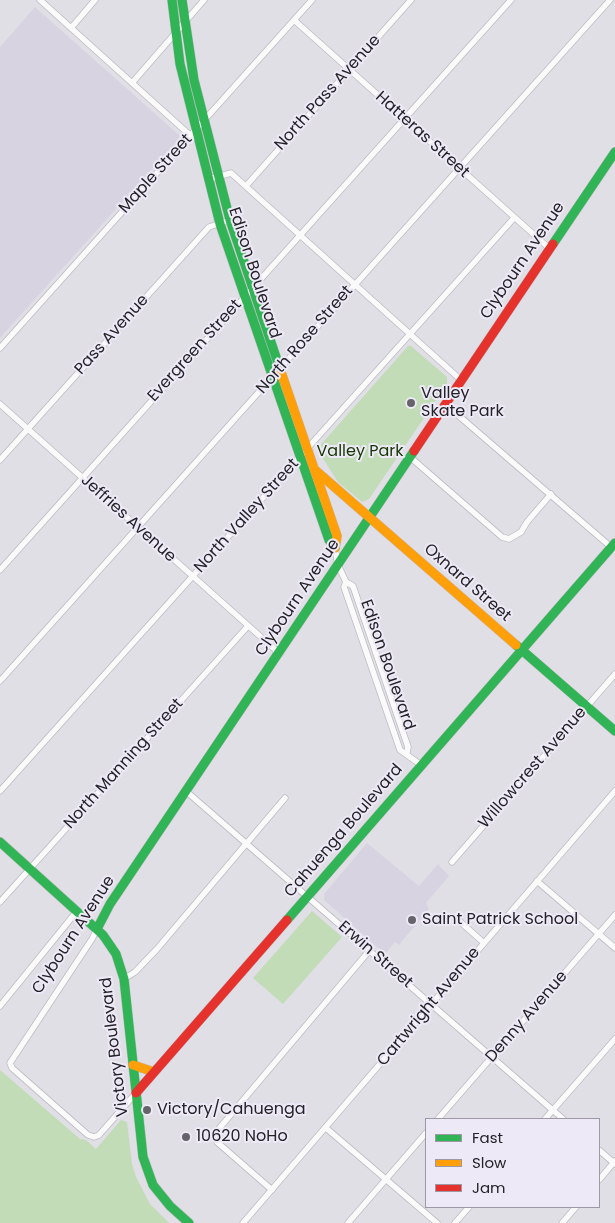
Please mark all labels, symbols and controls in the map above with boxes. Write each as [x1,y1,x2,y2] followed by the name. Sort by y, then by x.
[271,31,385,155] street label: North Pass Avenue
[371,88,473,182] street label: Hatteras Street
[115,130,197,218] street label: Maple Street
[477,199,569,323] street label: Clybourn Avenue
[224,205,284,341] street label: Edison Boulevard
[253,282,357,398] street label: North Rose Street
[71,291,153,379] street label: Pass Avenue
[144,296,246,406] street label: Evergreen Street
[421,384,504,422] place label: Valley Skate Park
[405,397,417,409] marker: Valley Skate Park
[317,442,403,462] park label: Valley Park
[191,455,303,577] street label: North Valley Street
[76,471,180,567] street label: Jeffries Avenue
[252,536,344,660] street label: Clybourn Avenue
[419,540,515,626] street label: Oxnard Street
[356,597,418,733] street label: Edison Boulevard
[60,695,188,833] street label: North Manning Street
[475,703,591,833] street label: Willowcrest Avenue
[281,760,407,902] street label: Cahuenga Boulevard
[29,872,119,998] street label: Clybourn Avenue
[422,910,578,930] place label: Saint Patrick School
[406,914,418,926] marker: Saint Patrick School
[334,917,416,993] street label: Erwin Street
[374,944,484,1070] street label: Cartwright Avenue
[482,967,572,1067] street label: Denny Avenue
[97,976,133,1118] street label: Victory Boulevard
[157,1100,306,1120] place label: Victory/Cahuenga
[141,1104,153,1116] marker: Victory/Cahuenga
[425,1118,600,1208] legend
[196,1127,288,1147] place label: 10620 NoHo
[472,1127,503,1148] text: Fast
[180,1131,192,1143] marker: 10620 NoHo
[472,1152,506,1173] text: Slow
[472,1177,506,1198] text: Jam

